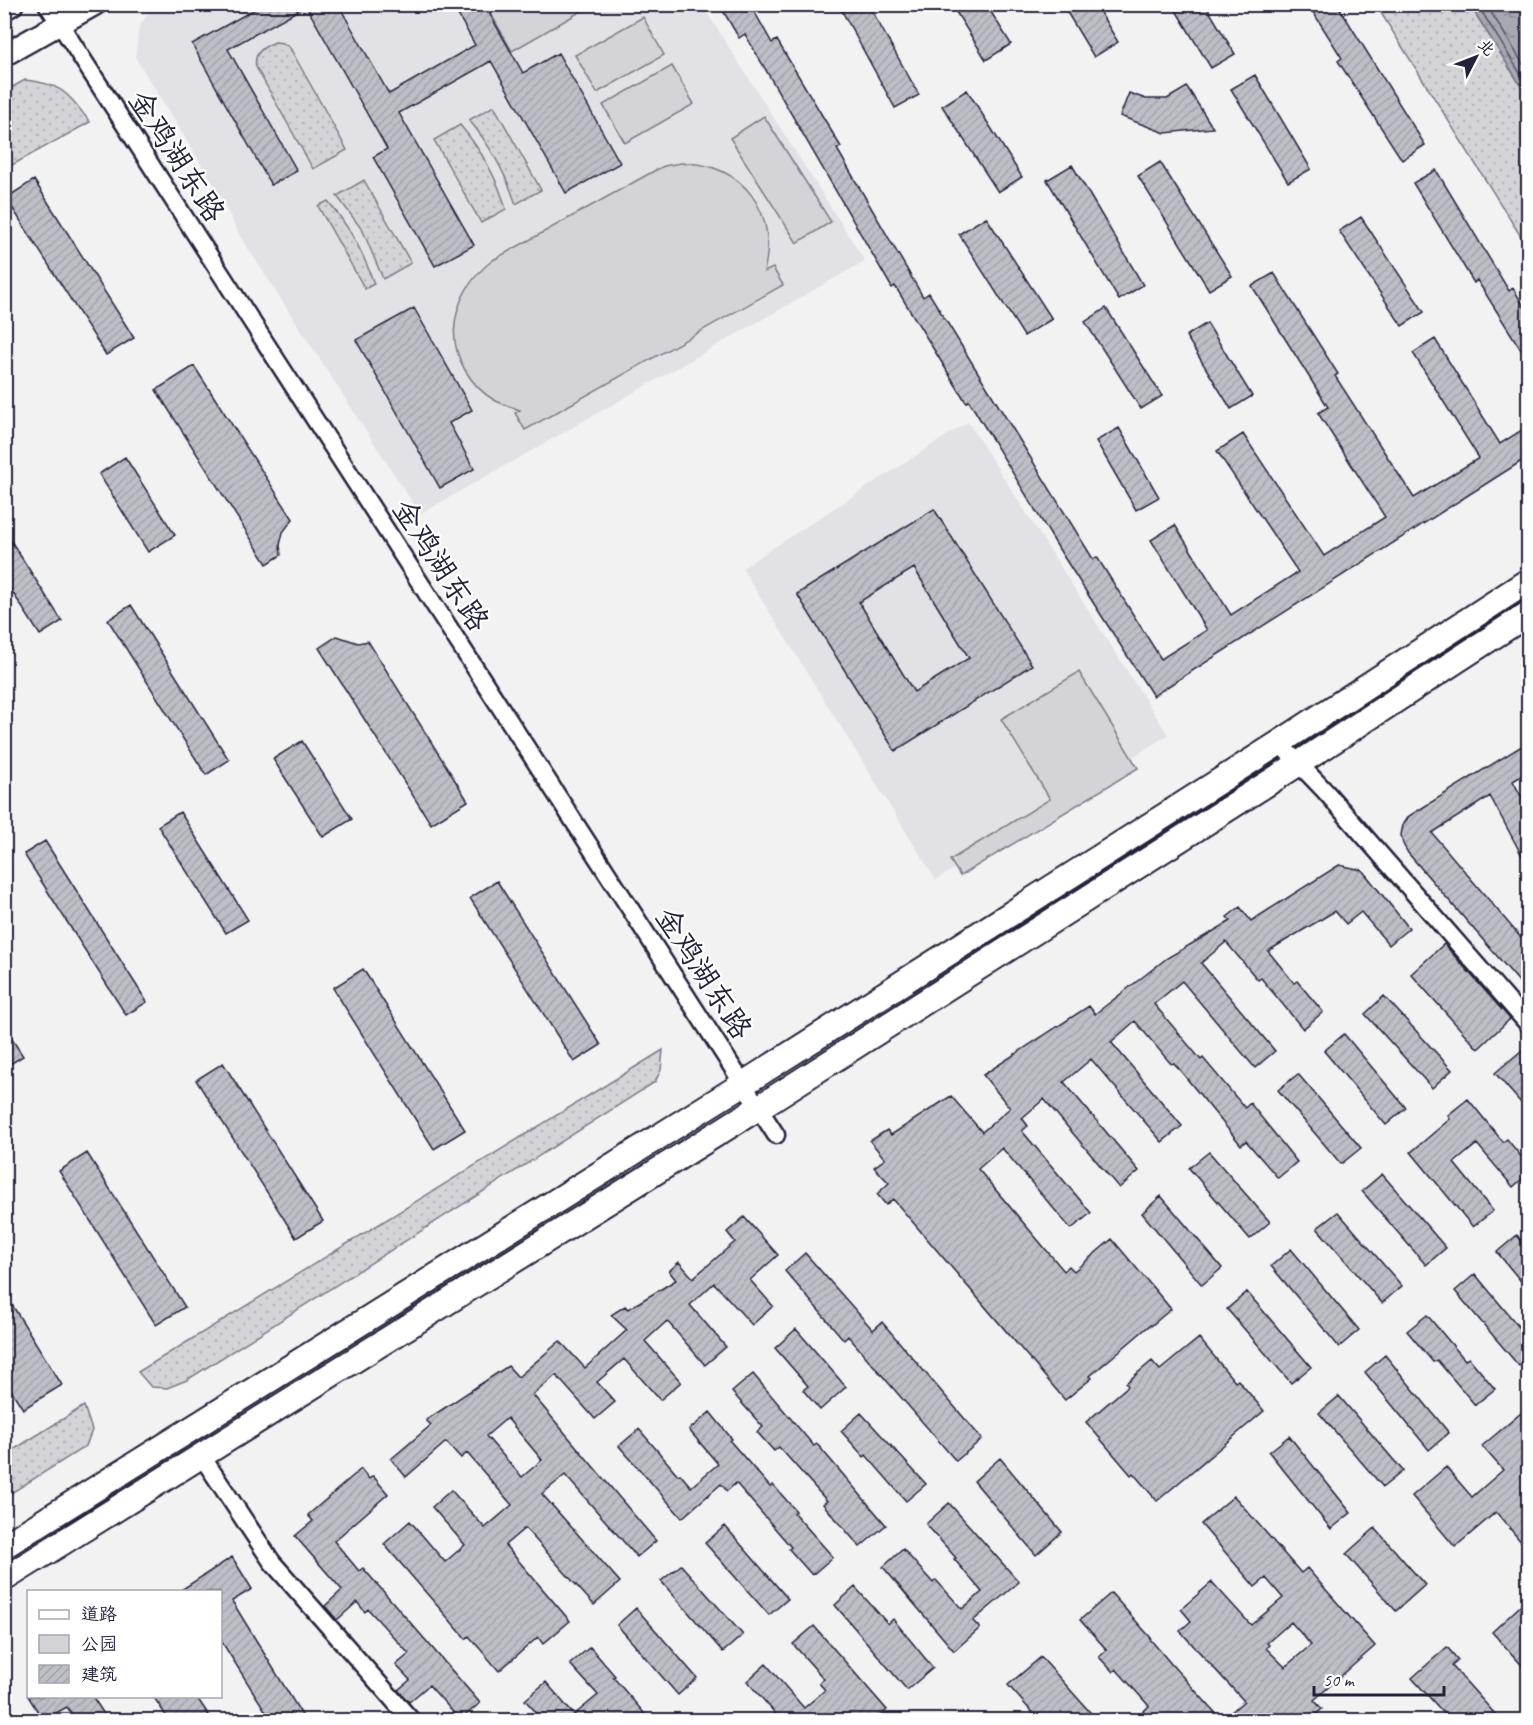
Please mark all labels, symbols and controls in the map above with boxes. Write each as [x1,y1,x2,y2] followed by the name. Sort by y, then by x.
[1446,27,1506,87] north arrow
[1474,35,1499,60] text: 北
[120,83,234,229] street label: 金鸡湖东路
[384,492,498,638] street label: 金鸡湖东路
[647,900,761,1046] street label: 金鸡湖东路
[27,1590,222,1698] legend
[81,1603,117,1625] text: 道路
[81,1633,117,1655] text: 公园
[1314,1659,1444,1697] scale bar
[81,1663,117,1685] text: 建筑
[1323,1669,1356,1691] text: 50 m

